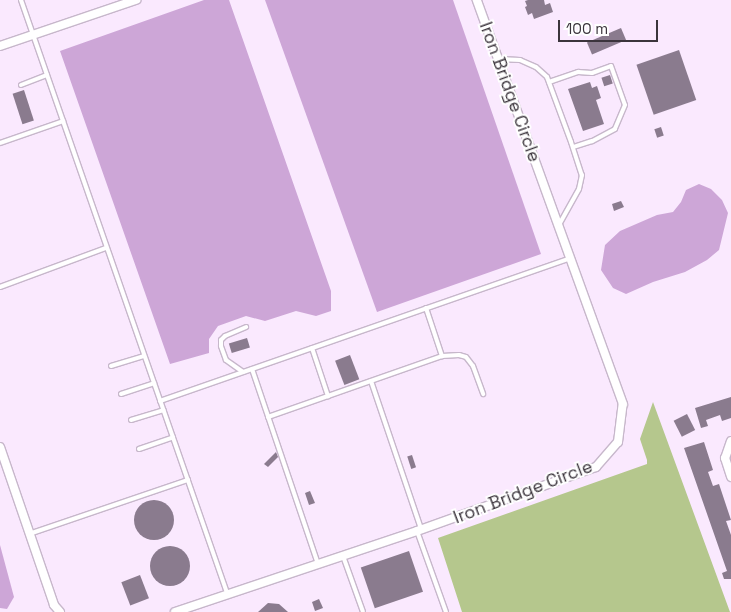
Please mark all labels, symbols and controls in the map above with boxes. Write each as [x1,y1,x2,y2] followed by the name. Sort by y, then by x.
[561,10,661,42] scale bar
[475,19,545,165] street label: Iron Bridge Circle
[566,19,608,38] text: 100 m
[450,456,596,528] street label: Iron Bridge Circle

